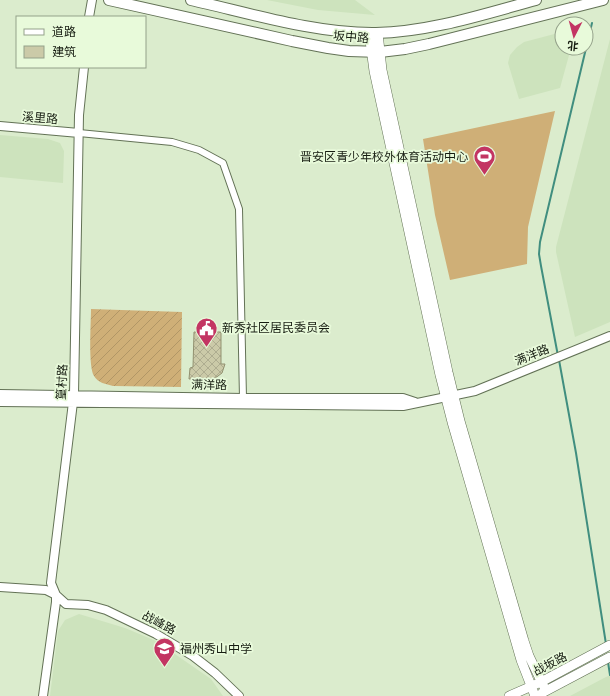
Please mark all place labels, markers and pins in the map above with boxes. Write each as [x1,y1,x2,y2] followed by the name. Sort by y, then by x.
[471,144,497,177] sports icon: 晋安区青少年校外体育活动中心
[300,149,468,165] place label: 晋安区青少年校外体育活动中心
[194,315,220,348] public building icon: 新秀社区居民委员会
[222,320,330,336] place label: 新秀社区居民委员会
[152,636,178,669] school or university icon: 福州秀山中学
[180,641,252,657] place label: 福州秀山中学

